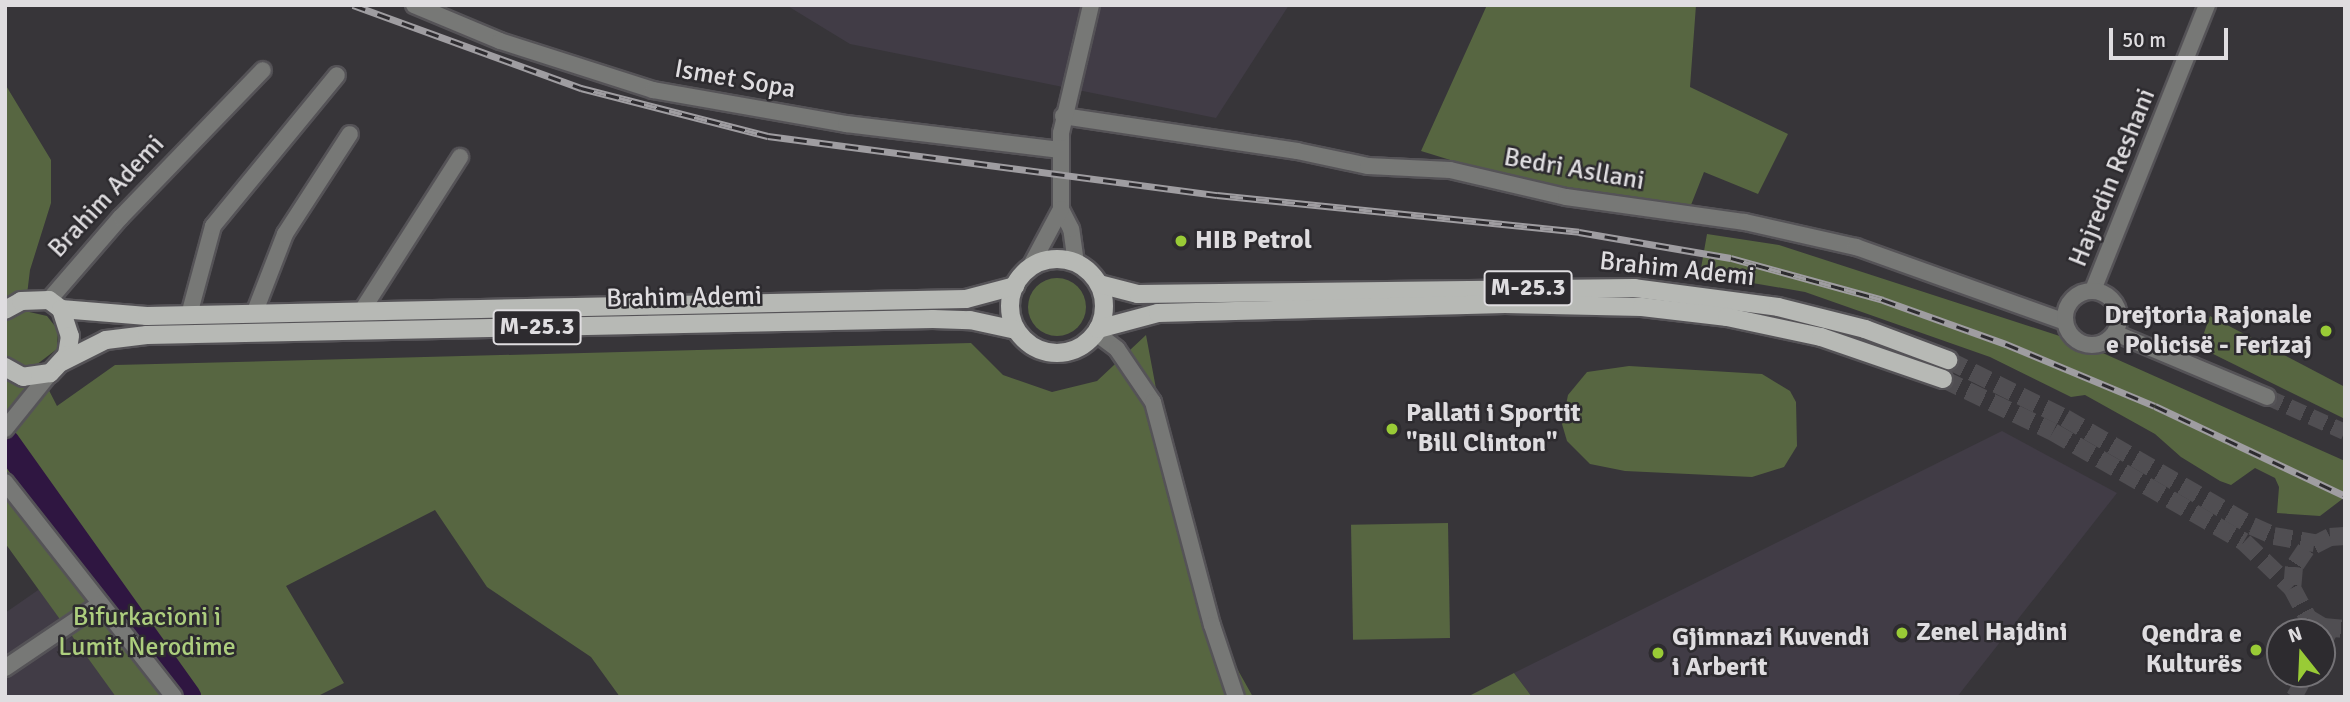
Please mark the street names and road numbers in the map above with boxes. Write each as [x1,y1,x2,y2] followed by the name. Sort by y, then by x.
[672,54,798,106] street label: Ismet Sopa
[2063,85,2163,271] street label: Hajredin Reshani
[42,129,172,265] street label: Brahim Ademi
[1501,142,1647,198] street label: Bedri Asllani
[1598,246,1756,294] street label: Brahim Ademi
[1482,268,1574,309] road number: M-25.3
[606,281,762,315] street label: Brahim Ademi
[491,306,582,348] road number: M-25.3

